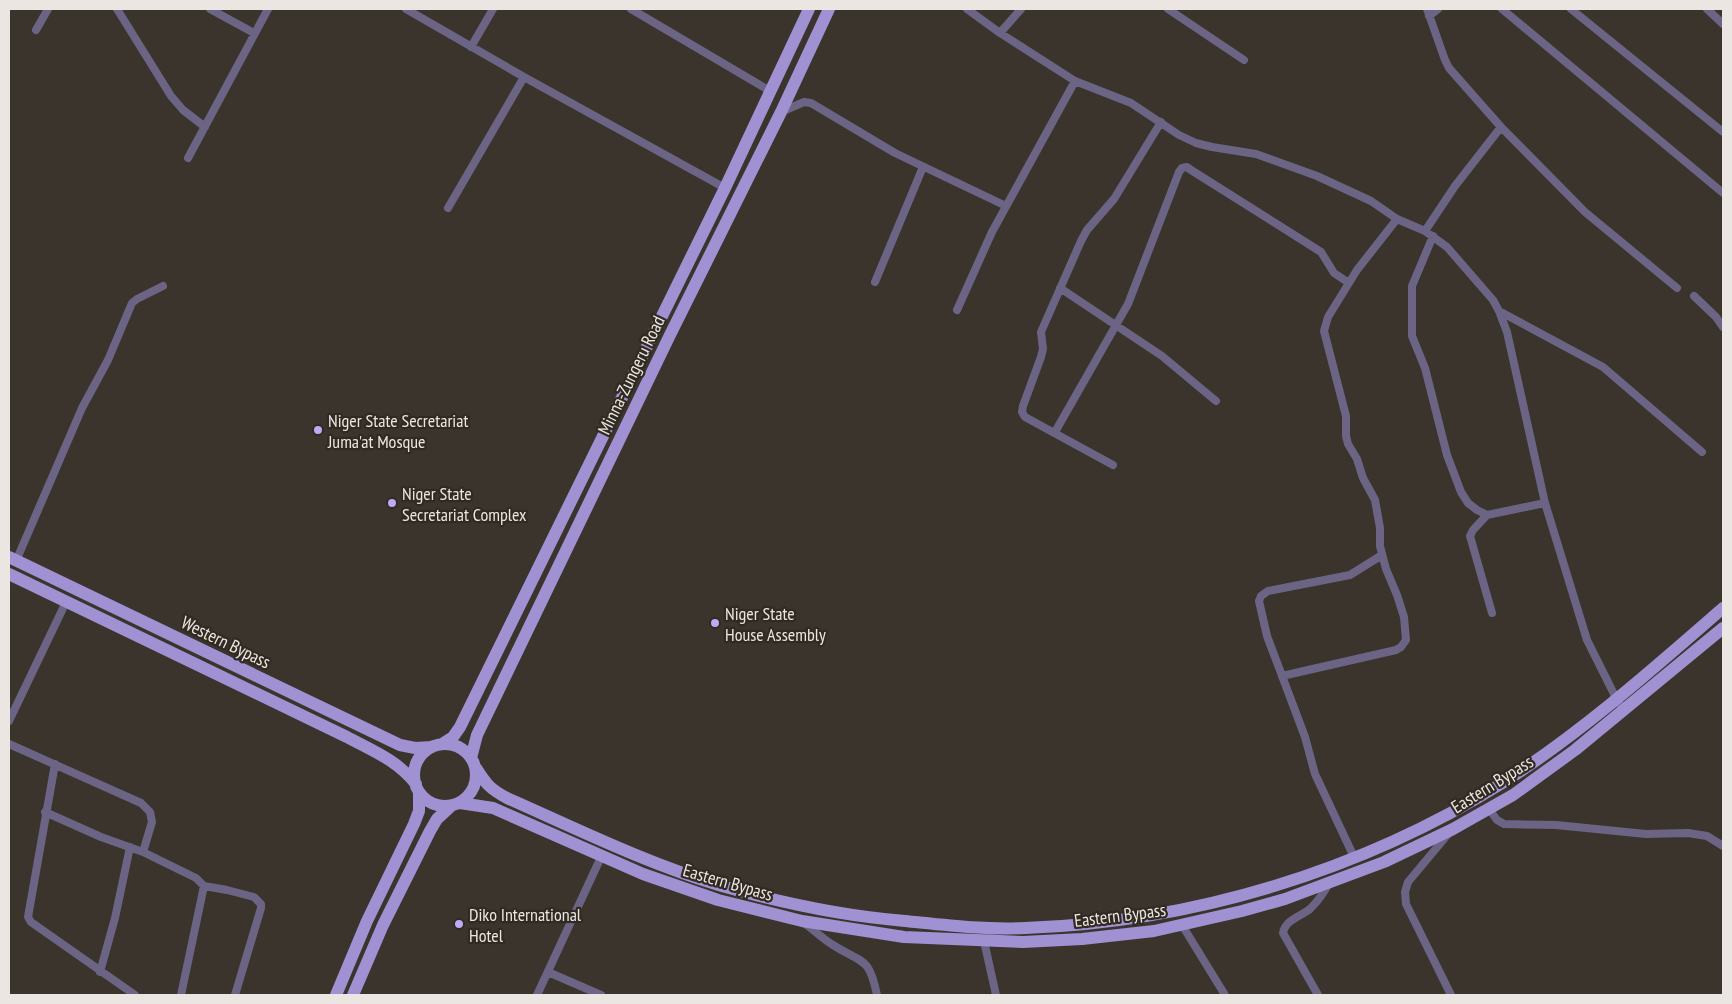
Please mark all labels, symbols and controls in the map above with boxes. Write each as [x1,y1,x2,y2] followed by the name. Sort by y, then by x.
[592,312,670,438] street label: Minna-Zungeru Road
[327,409,468,453] place label: Niger State Secretariat Juma'at Mosque
[312,424,324,436] marker: Niger State Secretariat Juma'at Mosque
[402,482,527,526] place label: Niger State Secretariat Complex
[386,497,398,509] marker: Niger State Secretariat Complex
[725,602,826,646] place label: Niger State House Assembly
[178,611,274,673] street label: Western Bypass
[709,617,721,629] marker: Niger State House Assembly
[1447,750,1537,818] street label: Eastern Bypass
[680,858,776,906] street label: Eastern Bypass
[1073,898,1167,932] street label: Eastern Bypass
[469,903,582,947] place label: Diko International Hotel
[453,918,465,930] marker: Diko International Hotel

